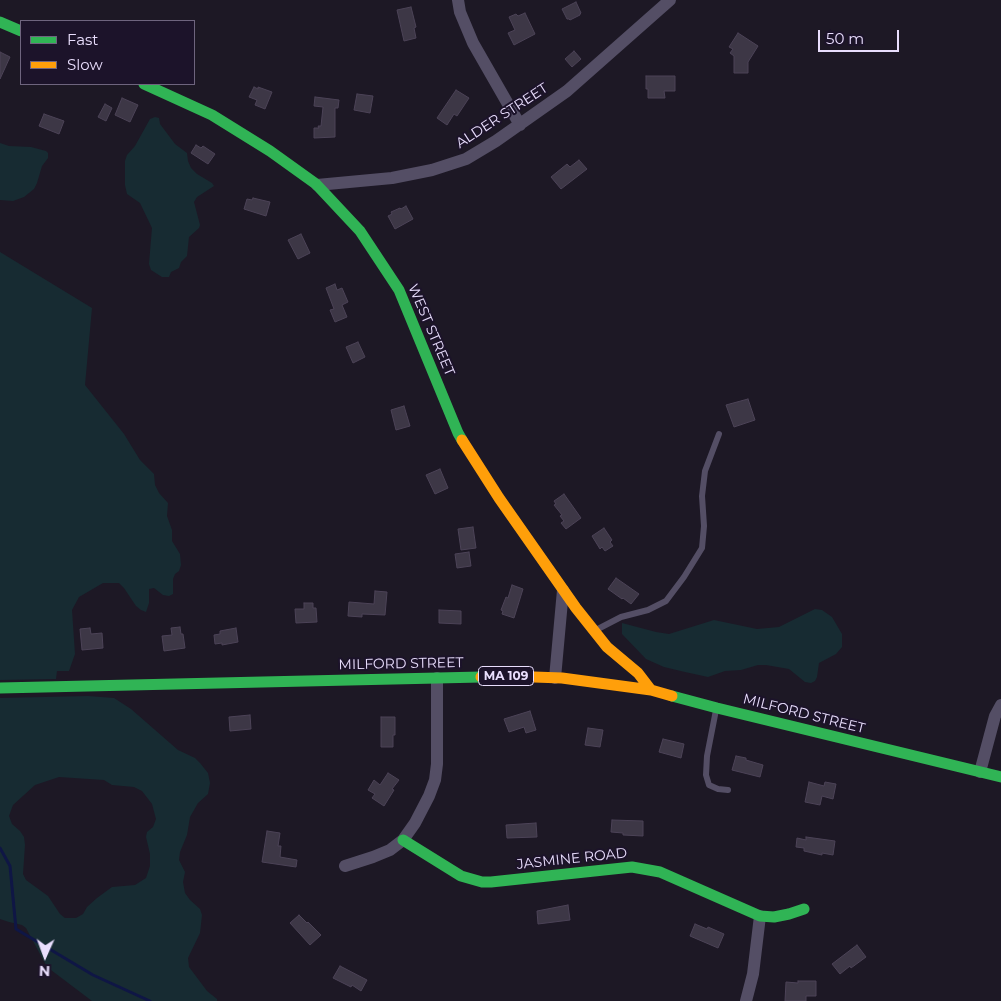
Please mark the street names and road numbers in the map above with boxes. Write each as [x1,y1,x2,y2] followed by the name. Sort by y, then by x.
[453,80,551,152] street label: ALDER STREET
[404,281,458,379] street label: WEST STREET
[338,655,464,673] street label: MILFORD STREET
[478,666,534,686] road number: MA 109
[741,691,867,737] street label: MILFORD STREET
[516,845,628,873] street label: JASMINE ROAD

